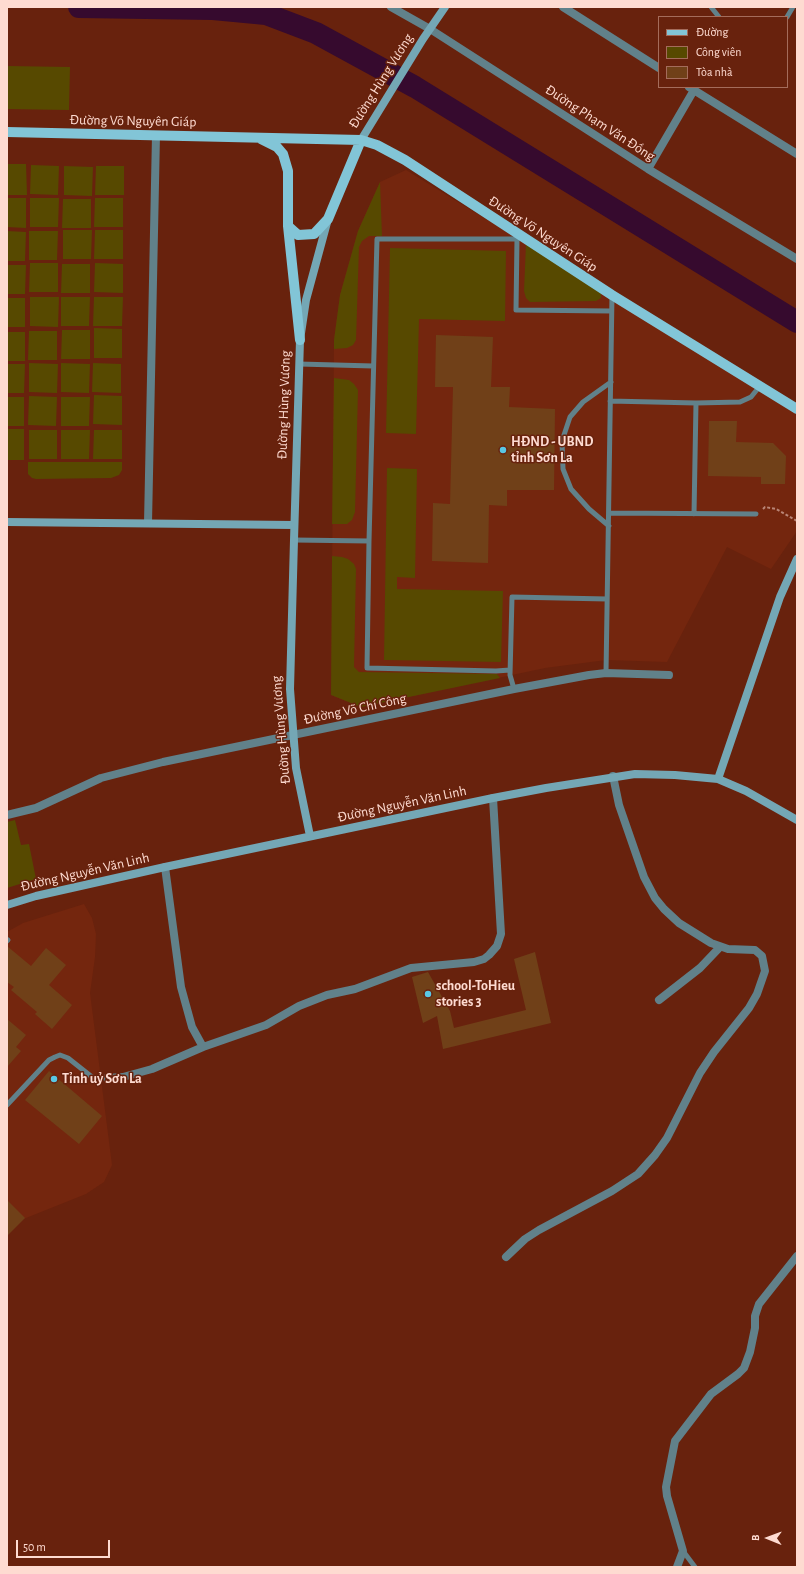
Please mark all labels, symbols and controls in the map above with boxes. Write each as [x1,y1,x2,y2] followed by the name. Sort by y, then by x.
[658,16,788,88] legend
[696,26,728,38] text: Đường
[345,30,417,132] street label: Đường Hùng Vương
[696,46,742,58] text: Công viên
[696,66,732,78] text: Tòa nhà
[542,81,658,165] street label: Đường Phạm Văn Đồng
[70,111,196,131] street label: Đường Võ Nguyên Giáp
[485,192,601,276] street label: Đường Võ Nguyên Giáp
[274,350,294,460] street label: Đường Hùng Vương
[511,434,594,466] place label: HĐND - UBND tỉnh Sơn La
[498,445,508,455] marker: HĐND - UBND tỉnh Sơn La
[268,675,294,785] street label: Đường Hùng Vương
[302,690,408,728] street label: Đường Võ Chí Công
[336,782,468,826] street label: Đường Nguyễn Văn Linh
[19,849,151,895] street label: Đường Nguyễn Văn Linh
[436,978,515,1010] place label: school-ToHieu stories 3
[423,989,433,999] marker: school-ToHieu stories 3
[62,1071,142,1087] place label: Tỉnh uỷ Sơn La
[49,1074,59,1084] marker: Tỉnh uỷ Sơn La
[748,1518,788,1558] north arrow
[18,1532,112,1558] scale bar
[750,1534,761,1541] text: B
[23,1541,46,1553] text: 50 m

